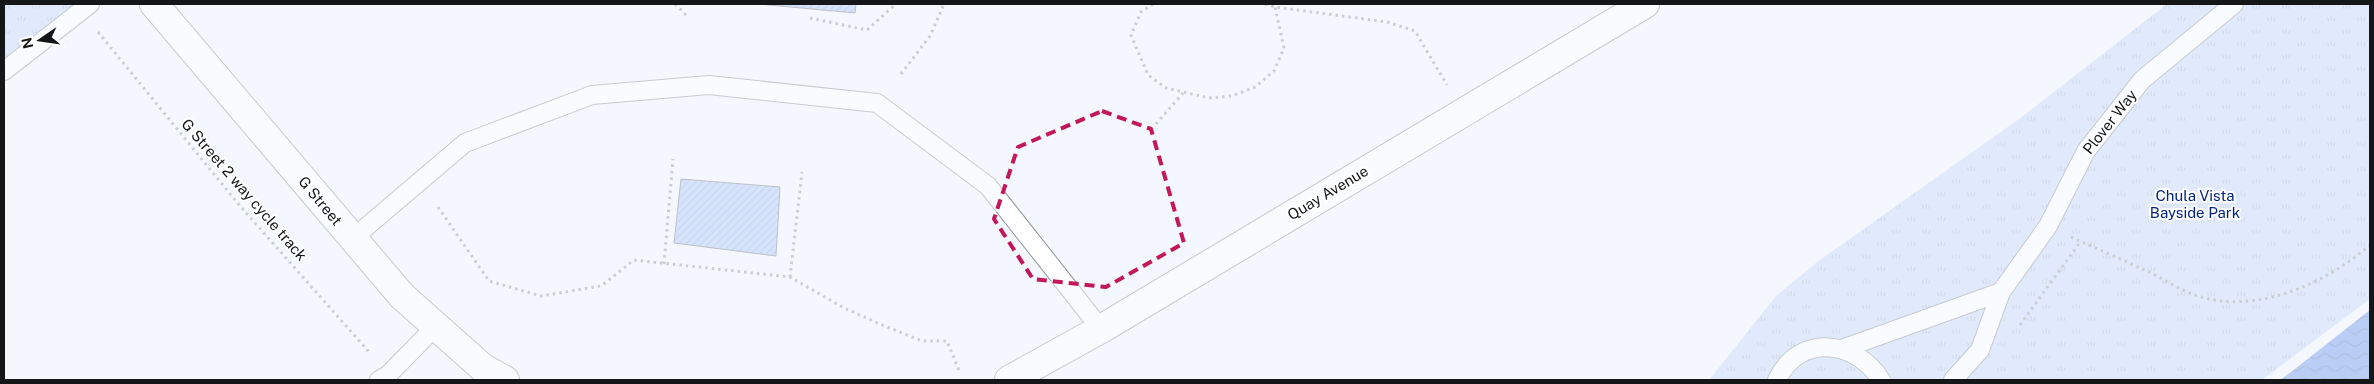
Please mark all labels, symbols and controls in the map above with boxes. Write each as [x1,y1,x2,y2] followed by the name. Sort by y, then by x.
[15,15,65,65] north arrow
[18,36,36,50] text: N
[2079,86,2140,157] street label: Plover Way
[178,115,310,264] street label: G Street 2 way cycle track
[1284,162,1371,223] street label: Quay Avenue
[295,173,346,229] street label: G Street
[2150,187,2240,221] park label: Chula Vista Bayside Park

